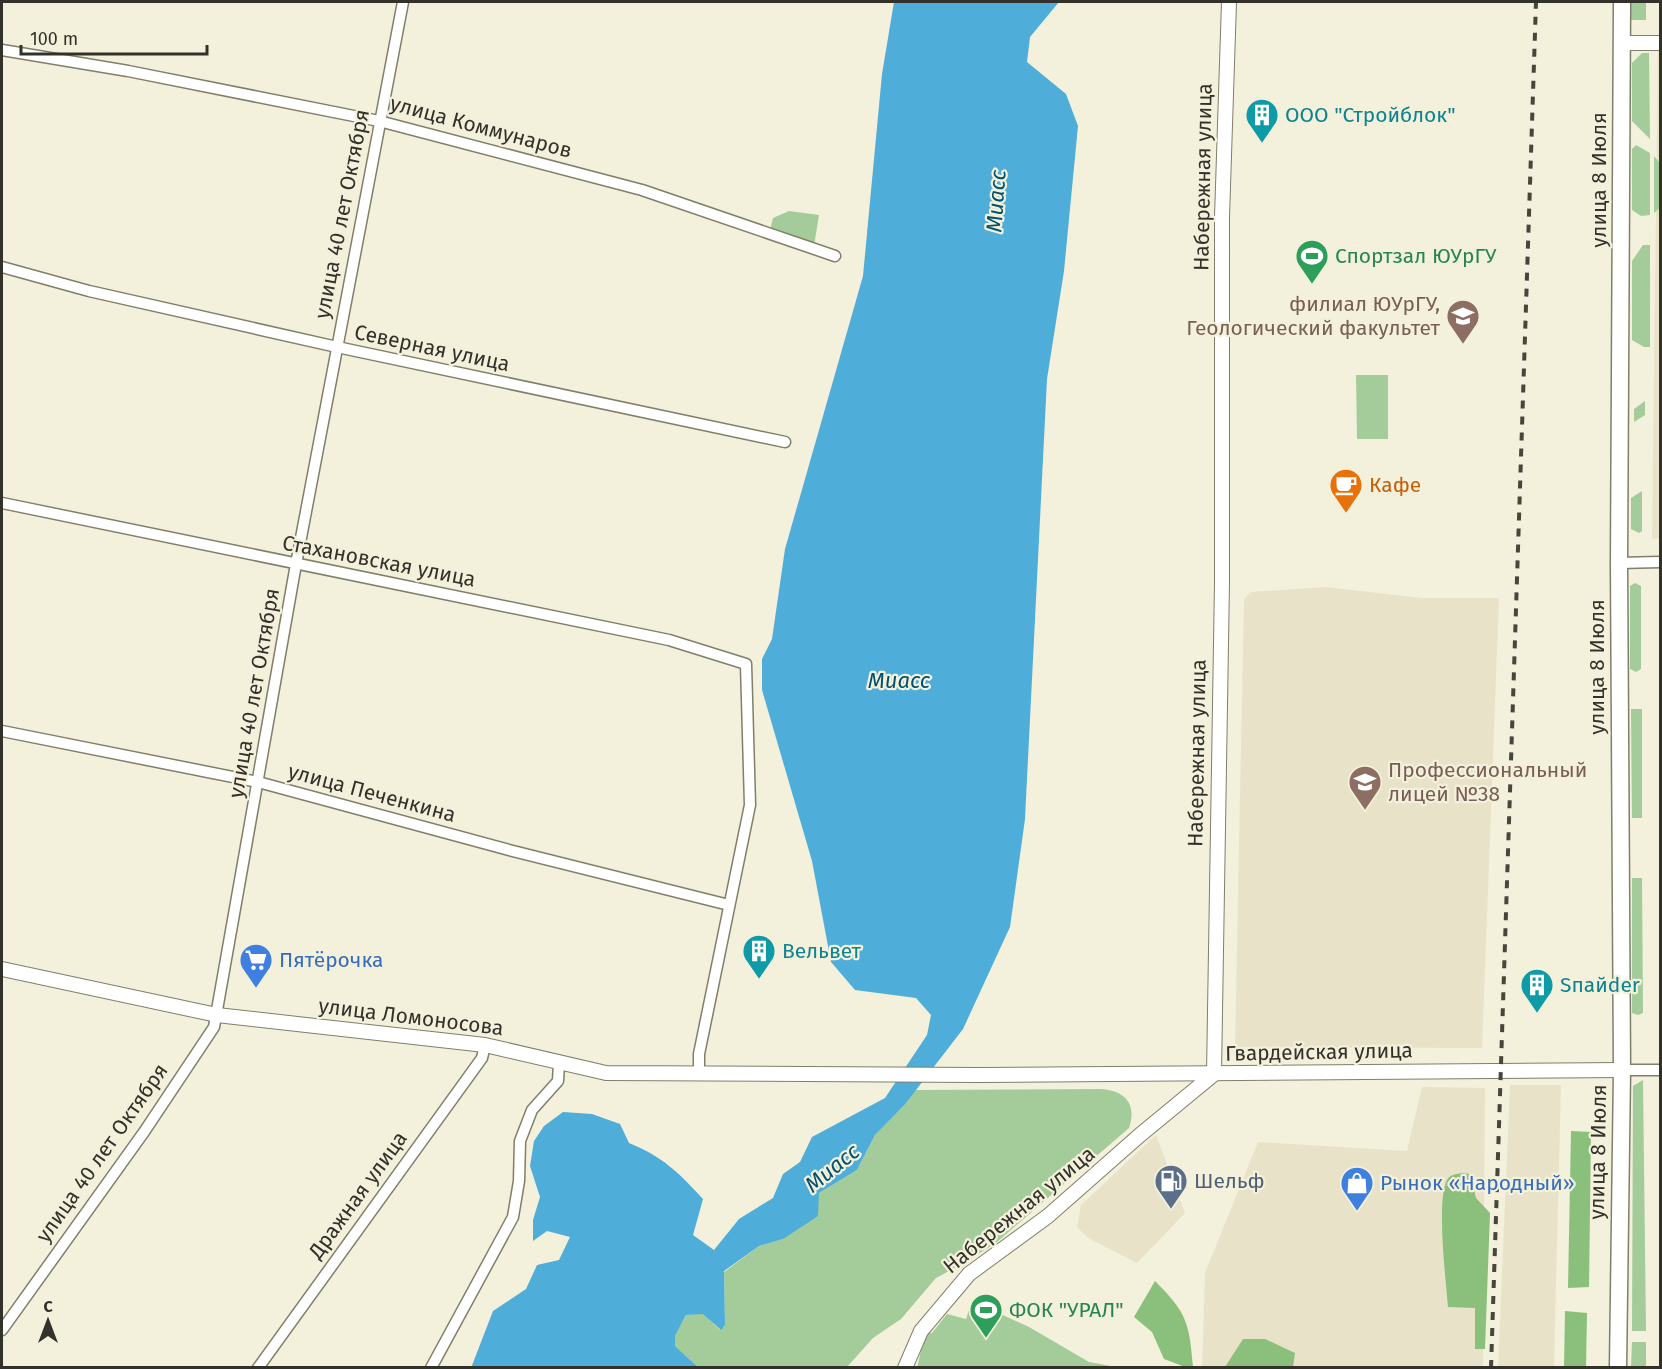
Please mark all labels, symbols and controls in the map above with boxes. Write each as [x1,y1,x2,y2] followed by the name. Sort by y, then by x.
[21,18,207,56] scale bar
[30,28,78,50] text: 100 m
[1188,83,1218,271] street label: Набережная улица
[387,90,575,164] street label: улица Коммунаров
[1244,97,1280,144] building icon: ООО "Стройблок"
[1285,102,1456,128] place label: ООО "Стройблок"
[309,107,375,321] street label: улица 40 лет Октября
[1586,112,1612,248] street label: улица 8 Июля
[980,168,1012,233] water label: Миасс
[1294,238,1330,285] sports icon: Спортзал ЮУрГУ
[1335,243,1497,269] place label: Спортзал ЮУрГУ
[1186,291,1441,341] place label: филиал ЮУрГУ, Геологический факультет
[1445,298,1481,345] school or university icon: филиал ЮУрГУ, Геологический факультет
[352,319,512,377] street label: Северная улица
[1328,467,1364,514] cafe icon: Кафе
[1369,472,1421,498] place label: Кафе
[280,530,478,592] street label: Стахановская улица
[223,586,285,800] street label: улица 40 лет Октября
[1584,599,1610,735] street label: улица 8 Июля
[1182,659,1212,847] street label: Набережная улица
[868,667,931,694] water label: Миасс
[1388,757,1587,807] place label: Профессиональный лицей №38
[285,758,459,828] street label: улица Печенкина
[1347,764,1383,811] school or university icon: Профессиональный лицей №38
[741,933,777,980] building icon: Вельвет
[782,938,862,964] place label: Вельвет
[238,942,274,989] supermarket icon: Пятёрочка
[279,947,383,973] place label: Пятёрочка
[1519,967,1555,1014] building icon: Sпайder
[1560,972,1640,998] place label: Sпайder
[317,993,505,1041] street label: улица Ломоносова
[1225,1037,1413,1067] street label: Гвардейская улица
[30,1058,174,1248] street label: улица 40 лет Октября
[1584,1084,1612,1220] street label: улица 8 Июля
[302,1126,413,1265] street label: Дражная улица
[799,1137,865,1198] water label: Миасс
[938,1141,1100,1279] street label: Набережная улица
[1153,1163,1189,1210] fuel station icon: Шельф
[1339,1165,1375,1212] shop icon: Рынок «Народный»
[1194,1168,1265,1194] place label: Шельф
[1380,1170,1575,1196] place label: Рынок «Народный»
[18,1291,78,1351] north arrow
[968,1292,1004,1339] sports icon: ФОК "УРАЛ"
[43,1297,53,1316] text: С
[1009,1297,1124,1323] place label: ФОК "УРАЛ"

